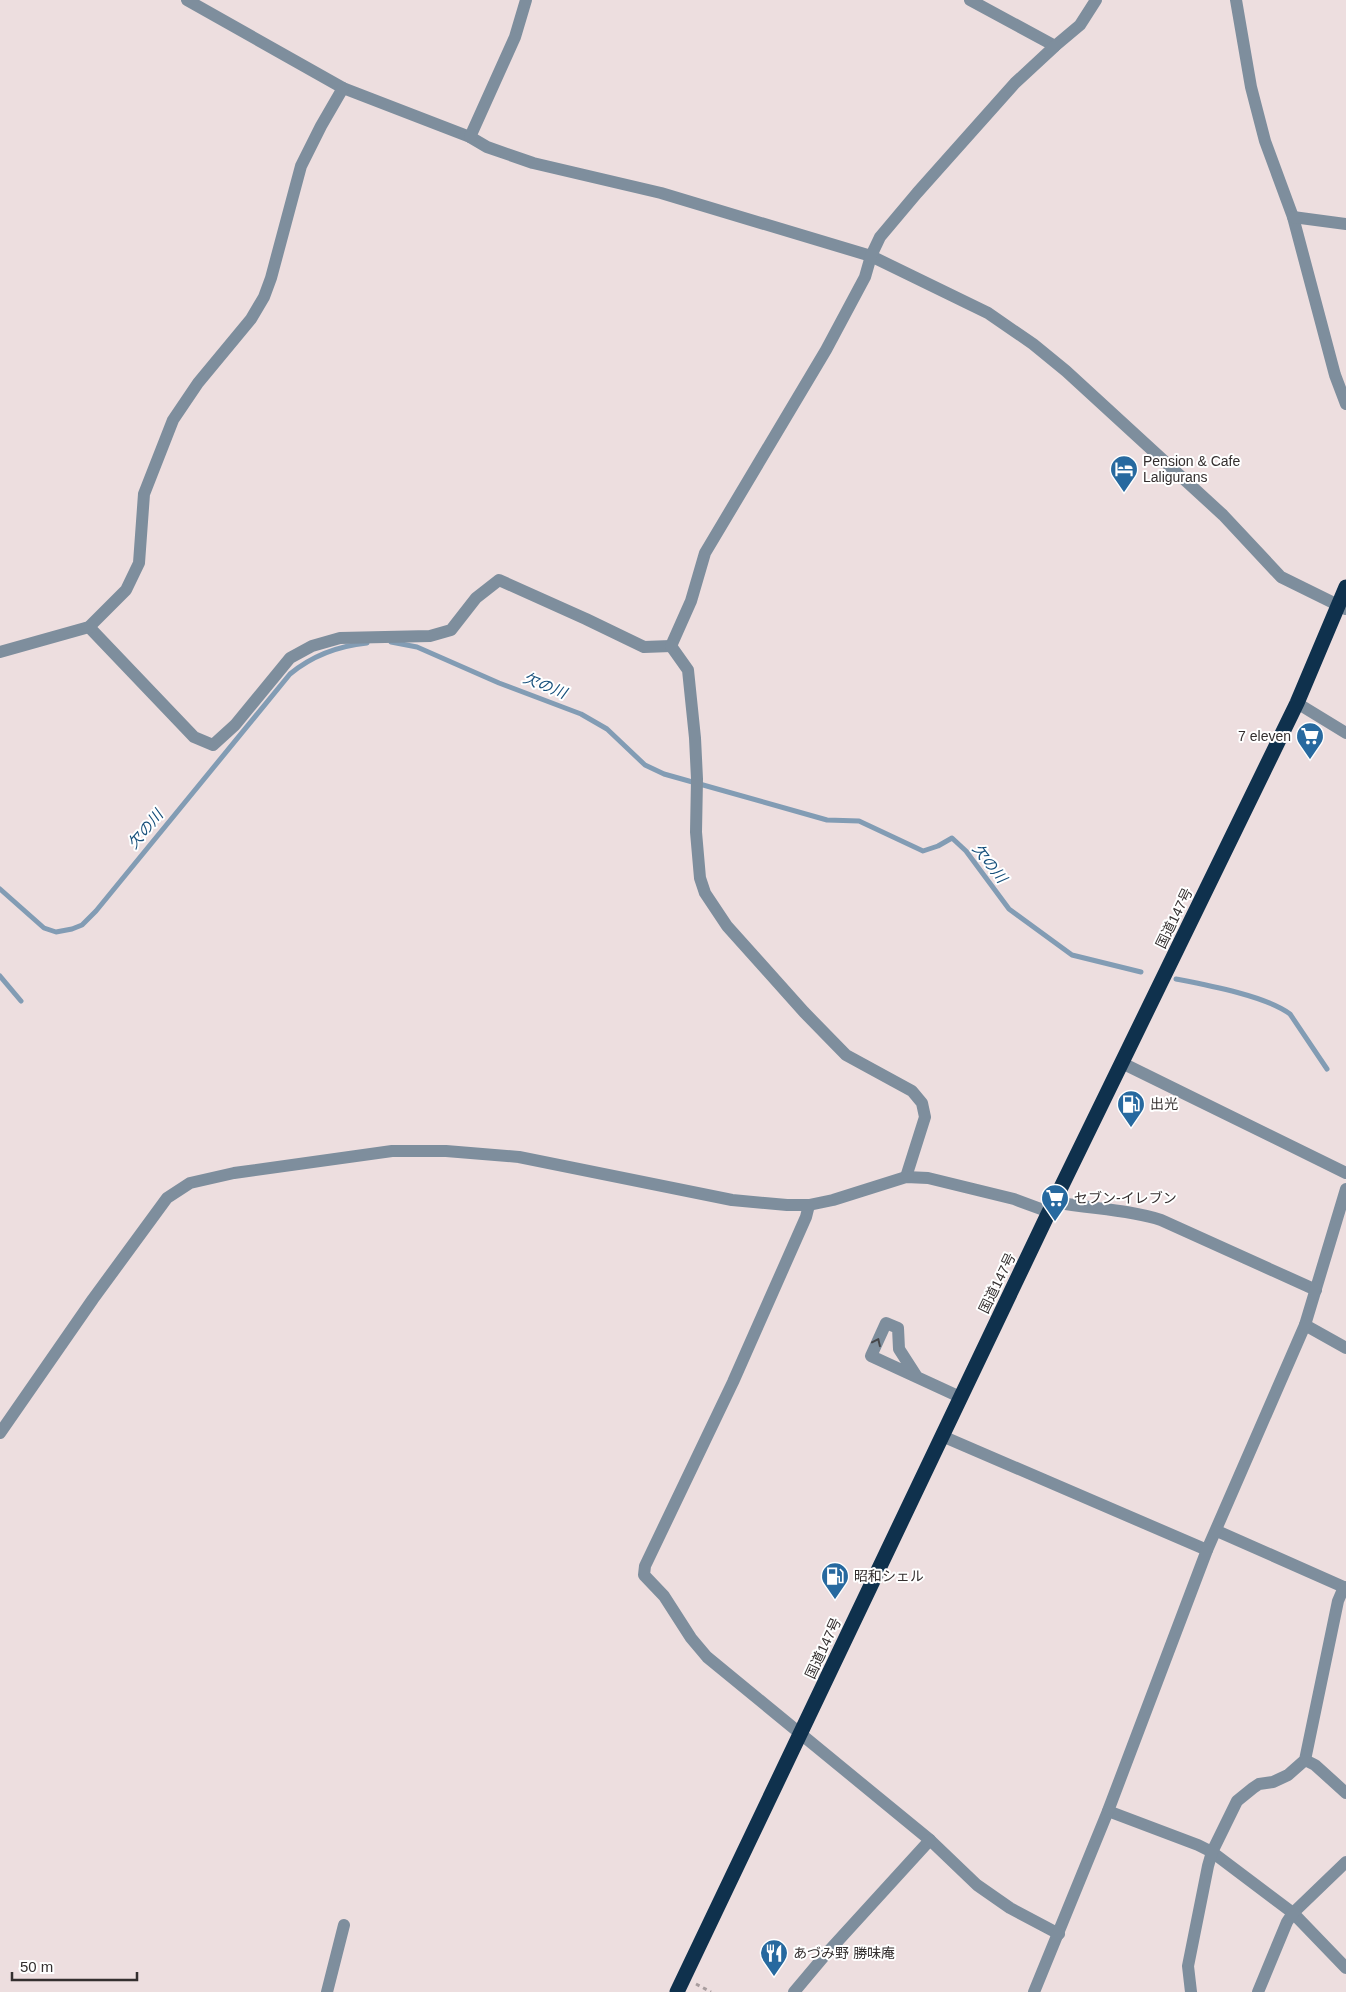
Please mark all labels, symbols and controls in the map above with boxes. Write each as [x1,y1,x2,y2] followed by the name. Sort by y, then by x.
[1143,453,1240,485] place label: Pension & Cafe Laligurans
[1109,454,1139,493] hotel icon: Pension & Cafe Laligurans
[521,669,571,702] water label: 欠の川
[1295,721,1325,760] supermarket icon: 7 eleven
[1238,728,1291,744] place label: 7 eleven
[124,805,167,852] water label: 欠の川
[969,840,1012,888] water label: 欠の川
[1152,885,1196,951] street label: 国道147号
[1116,1089,1146,1128] fuel station icon: 出光
[1150,1096,1178,1112] place label: 出光
[1040,1183,1070,1222] supermarket icon: セブン-イレブン
[1074,1190,1177,1206] place label: セブン-イレブン
[975,1250,1019,1316] street label: 国道147号
[871,1338,881,1347] one-way arrow
[820,1561,850,1600] fuel station icon: 昭和シェル
[854,1568,924,1584] place label: 昭和シェル
[802,1615,844,1681] street label: 国道147号
[759,1938,789,1977] restaurant icon: あづみ野 勝味庵
[793,1945,895,1961] place label: あづみ野 勝味庵
[12,1950,138,1982] scale bar
[20,1958,53,1975] text: 50 m

